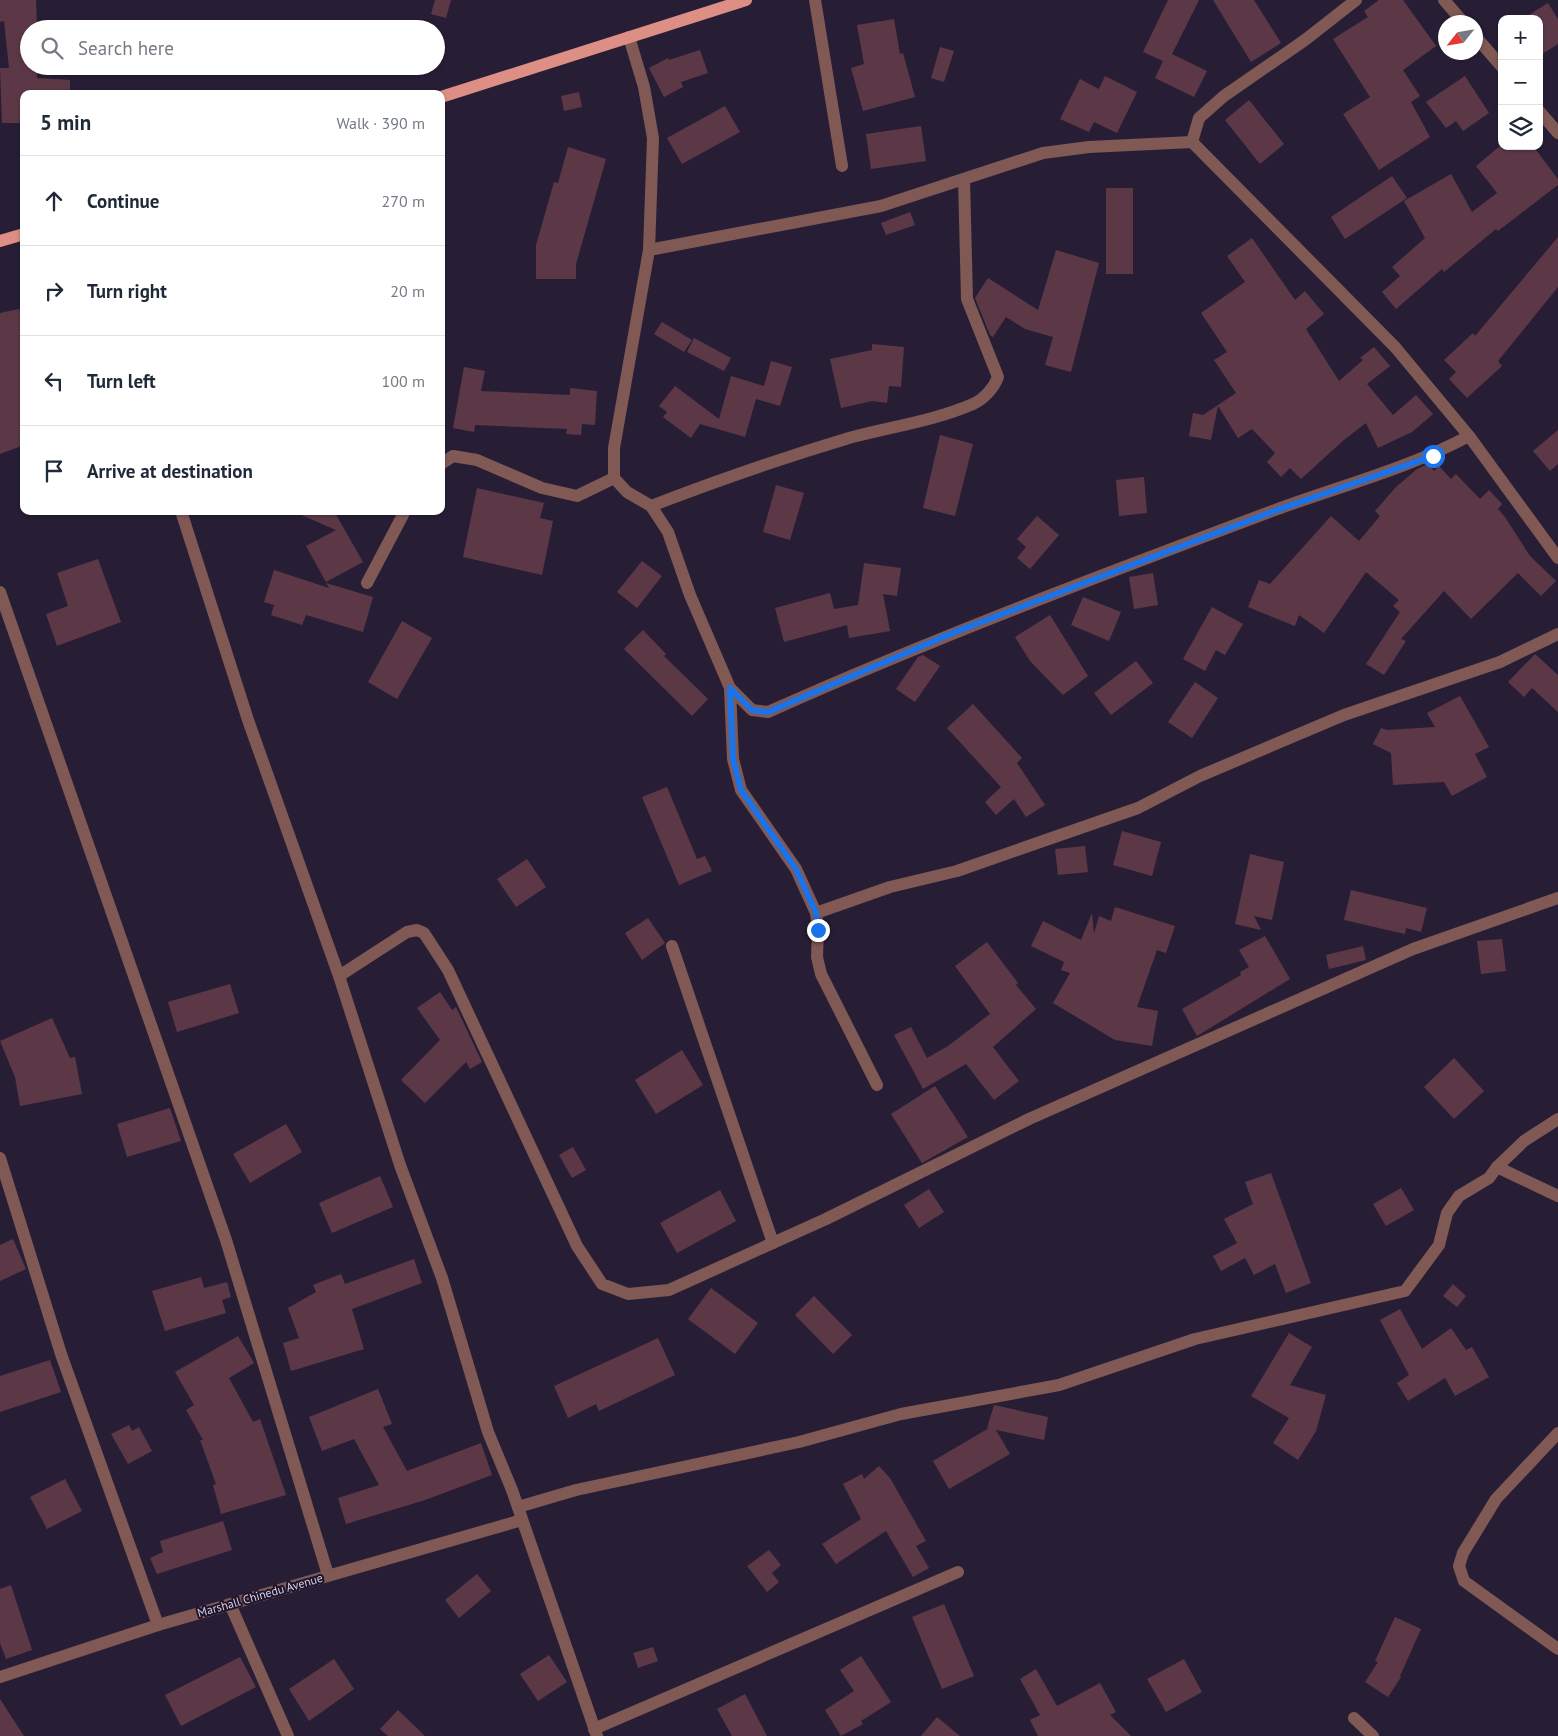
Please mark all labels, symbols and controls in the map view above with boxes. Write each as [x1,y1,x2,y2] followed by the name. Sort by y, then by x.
[1438,15,1483,60] north arrow
[1498,15,1543,150] map controls
[1498,15,1543,60] button: +
[20,20,445,75] search box
[38,34,66,62] icon: search
[78,36,174,60] text: Search here
[1498,60,1543,105] button: −
[1498,105,1543,150] button: layers
[40,109,91,136] text: 5 min
[336,113,425,133] text: Walk · 390 m
[40,187,68,215] icon: ahead
[87,189,159,213] text: Continue
[382,191,425,211] text: 270 m
[40,277,68,305] icon: right
[87,279,167,303] text: Turn right
[390,281,425,301] text: 20 m
[40,367,68,395] icon: left
[87,369,156,393] text: Turn left
[382,371,425,391] text: 100 m
[1422,445,1445,468] route start
[40,457,68,485] icon: arrive
[87,459,253,483] text: Arrive at destination
[807,919,830,942] route end
[196,1570,324,1620] street label: Marshall Chinedu Avenue

